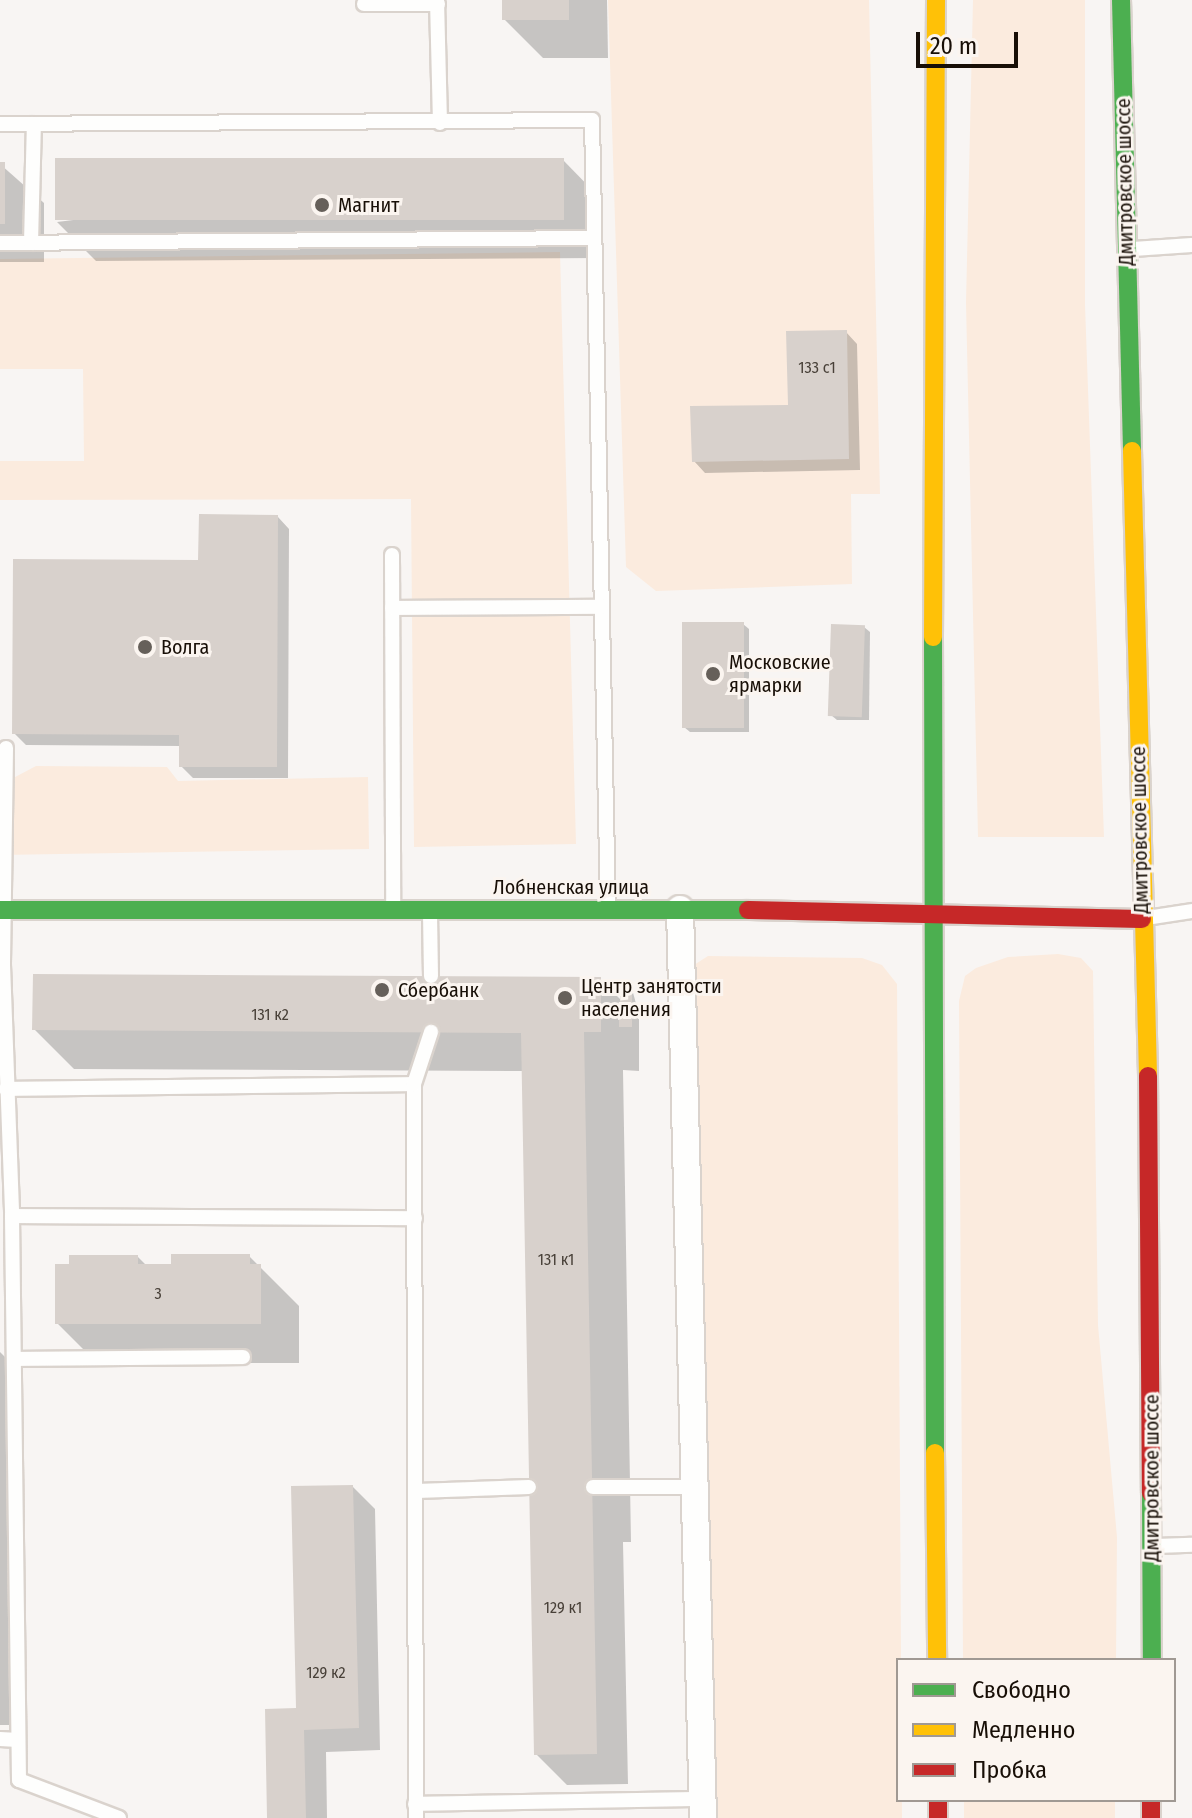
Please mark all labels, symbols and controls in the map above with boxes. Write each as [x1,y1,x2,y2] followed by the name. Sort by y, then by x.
[920,16,1022,66] scale bar
[930,32,977,60] text: 20 m
[1112,98,1138,266] street label: Дмитровское шоссе
[338,193,399,217] place label: Магнит
[313,196,331,214] marker: Магнит
[798,358,836,378] house number: 133 с1
[161,635,209,659] place label: Волга
[136,638,154,656] marker: Волга
[729,650,831,697] place label: Московские ярмарки
[704,665,722,683] marker: Московские ярмарки
[1127,746,1153,914] street label: Дмитровское шоссе
[493,875,649,899] street label: Лобненская улица
[581,974,722,1021] place label: Центр занятости населения
[398,978,479,1002] place label: Сбербанк
[373,981,391,999] marker: Сбербанк
[556,989,574,1007] marker: Центр занятости населения
[251,1005,289,1025] house number: 131 к2
[538,1250,574,1270] house number: 131 к1
[154,1284,162,1304] house number: 3
[1140,1394,1164,1562] street label: Дмитровское шоссе
[544,1598,582,1618] house number: 129 к1
[896,1658,1176,1802] legend
[306,1663,346,1683] house number: 129 к2
[972,1676,1071,1704] text: Свободно
[972,1716,1075,1744] text: Медленно
[972,1756,1047,1784] text: Пробка

